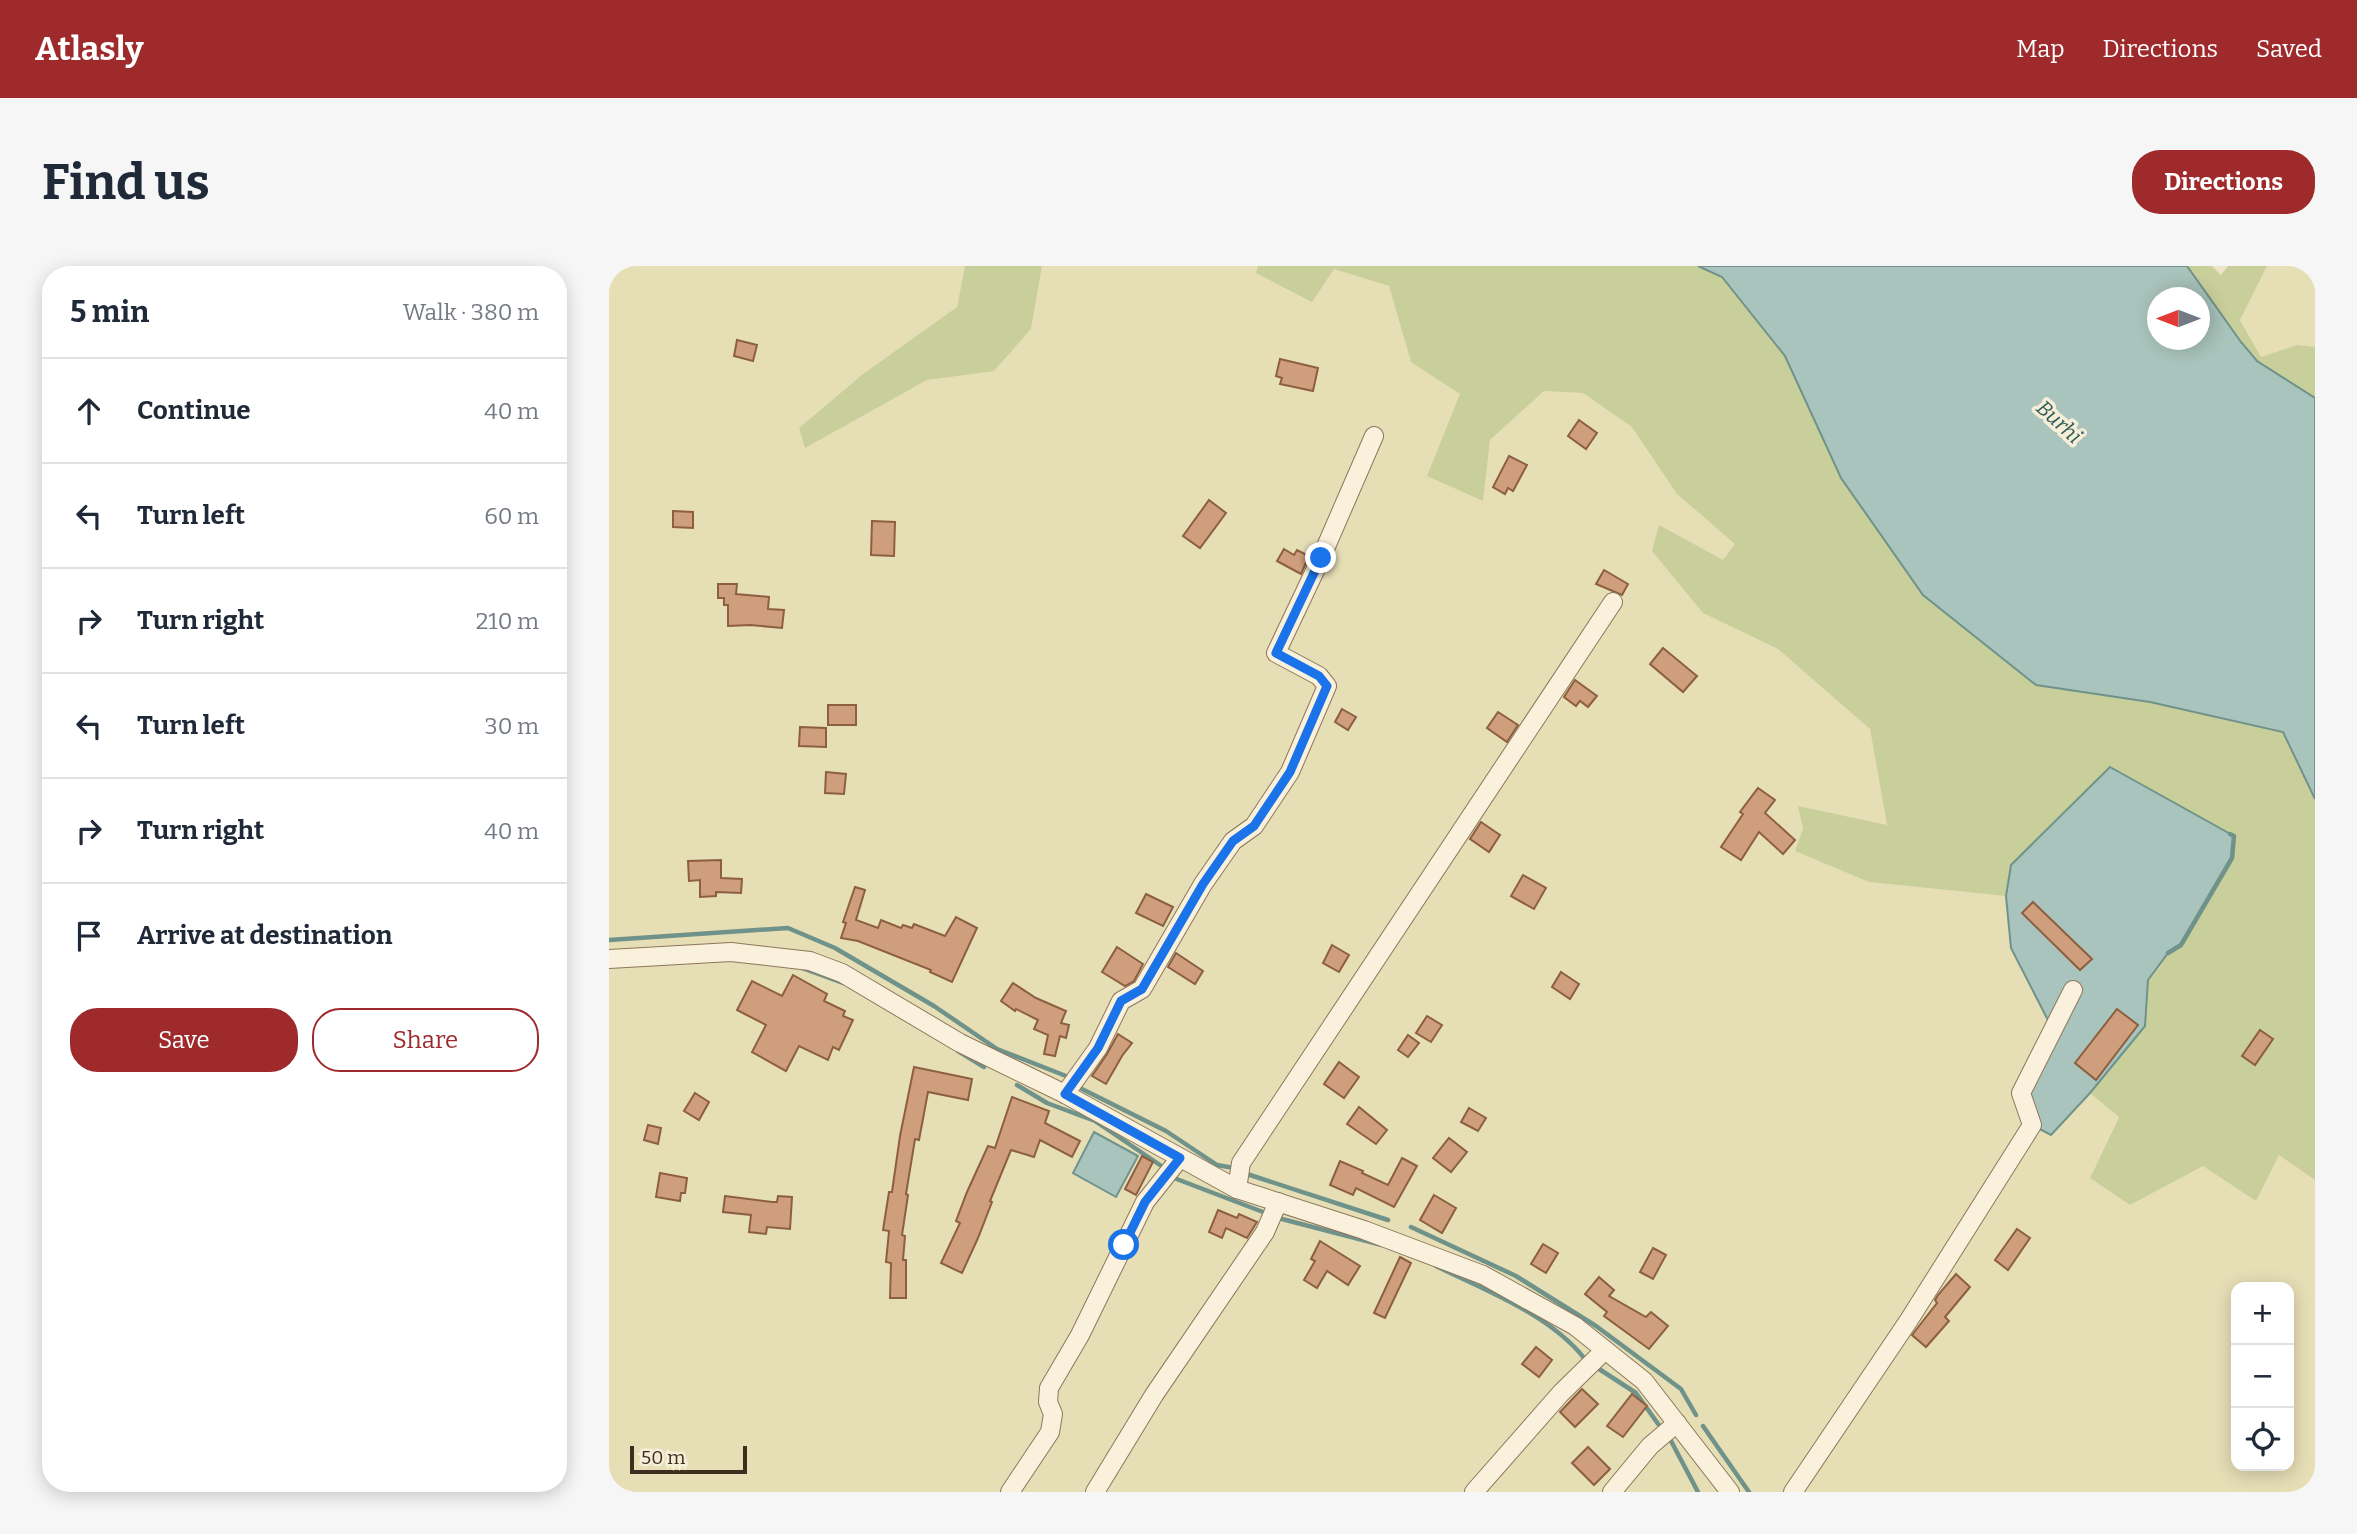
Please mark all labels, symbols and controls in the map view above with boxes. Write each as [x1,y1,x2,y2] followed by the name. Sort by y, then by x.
[35,29,144,69] text: Atlasly
[2016,35,2065,63] text: Map
[2103,35,2218,63] text: Directions
[2256,35,2322,63] text: Saved
[2132,150,2315,214] button: Directions
[42,153,210,212] text: Find us
[2147,287,2210,350] north arrow
[70,294,149,330] text: 5 min
[403,298,539,326] text: Walk · 380 m
[70,392,108,430] icon: ahead
[137,395,251,426] text: Continue
[2031,395,2087,449] water label: Burhi
[484,397,539,425] text: 40 m
[70,497,108,535] icon: left
[137,500,245,531] text: Turn left
[484,502,539,530] text: 60 m
[1305,542,1336,573] route end
[70,602,108,640] icon: right
[137,605,264,636] text: Turn right
[476,607,539,635] text: 210 m
[70,707,108,745] icon: left
[137,710,245,741] text: Turn left
[485,712,539,740] text: 30 m
[70,812,108,850] icon: right
[137,815,264,846] text: Turn right
[484,817,539,845] text: 40 m
[70,917,108,955] icon: arrive
[137,920,392,951] text: Arrive at destination
[70,1008,298,1072] button: Save
[312,1008,539,1072] button: Share
[1108,1229,1139,1260] route start
[2231,1282,2294,1471] map controls
[2231,1282,2294,1345] button: +
[2231,1345,2294,1408] button: −
[2231,1408,2294,1471] button: locate
[630,1443,747,1475] scale bar
[641,1446,685,1469] text: 50 m

